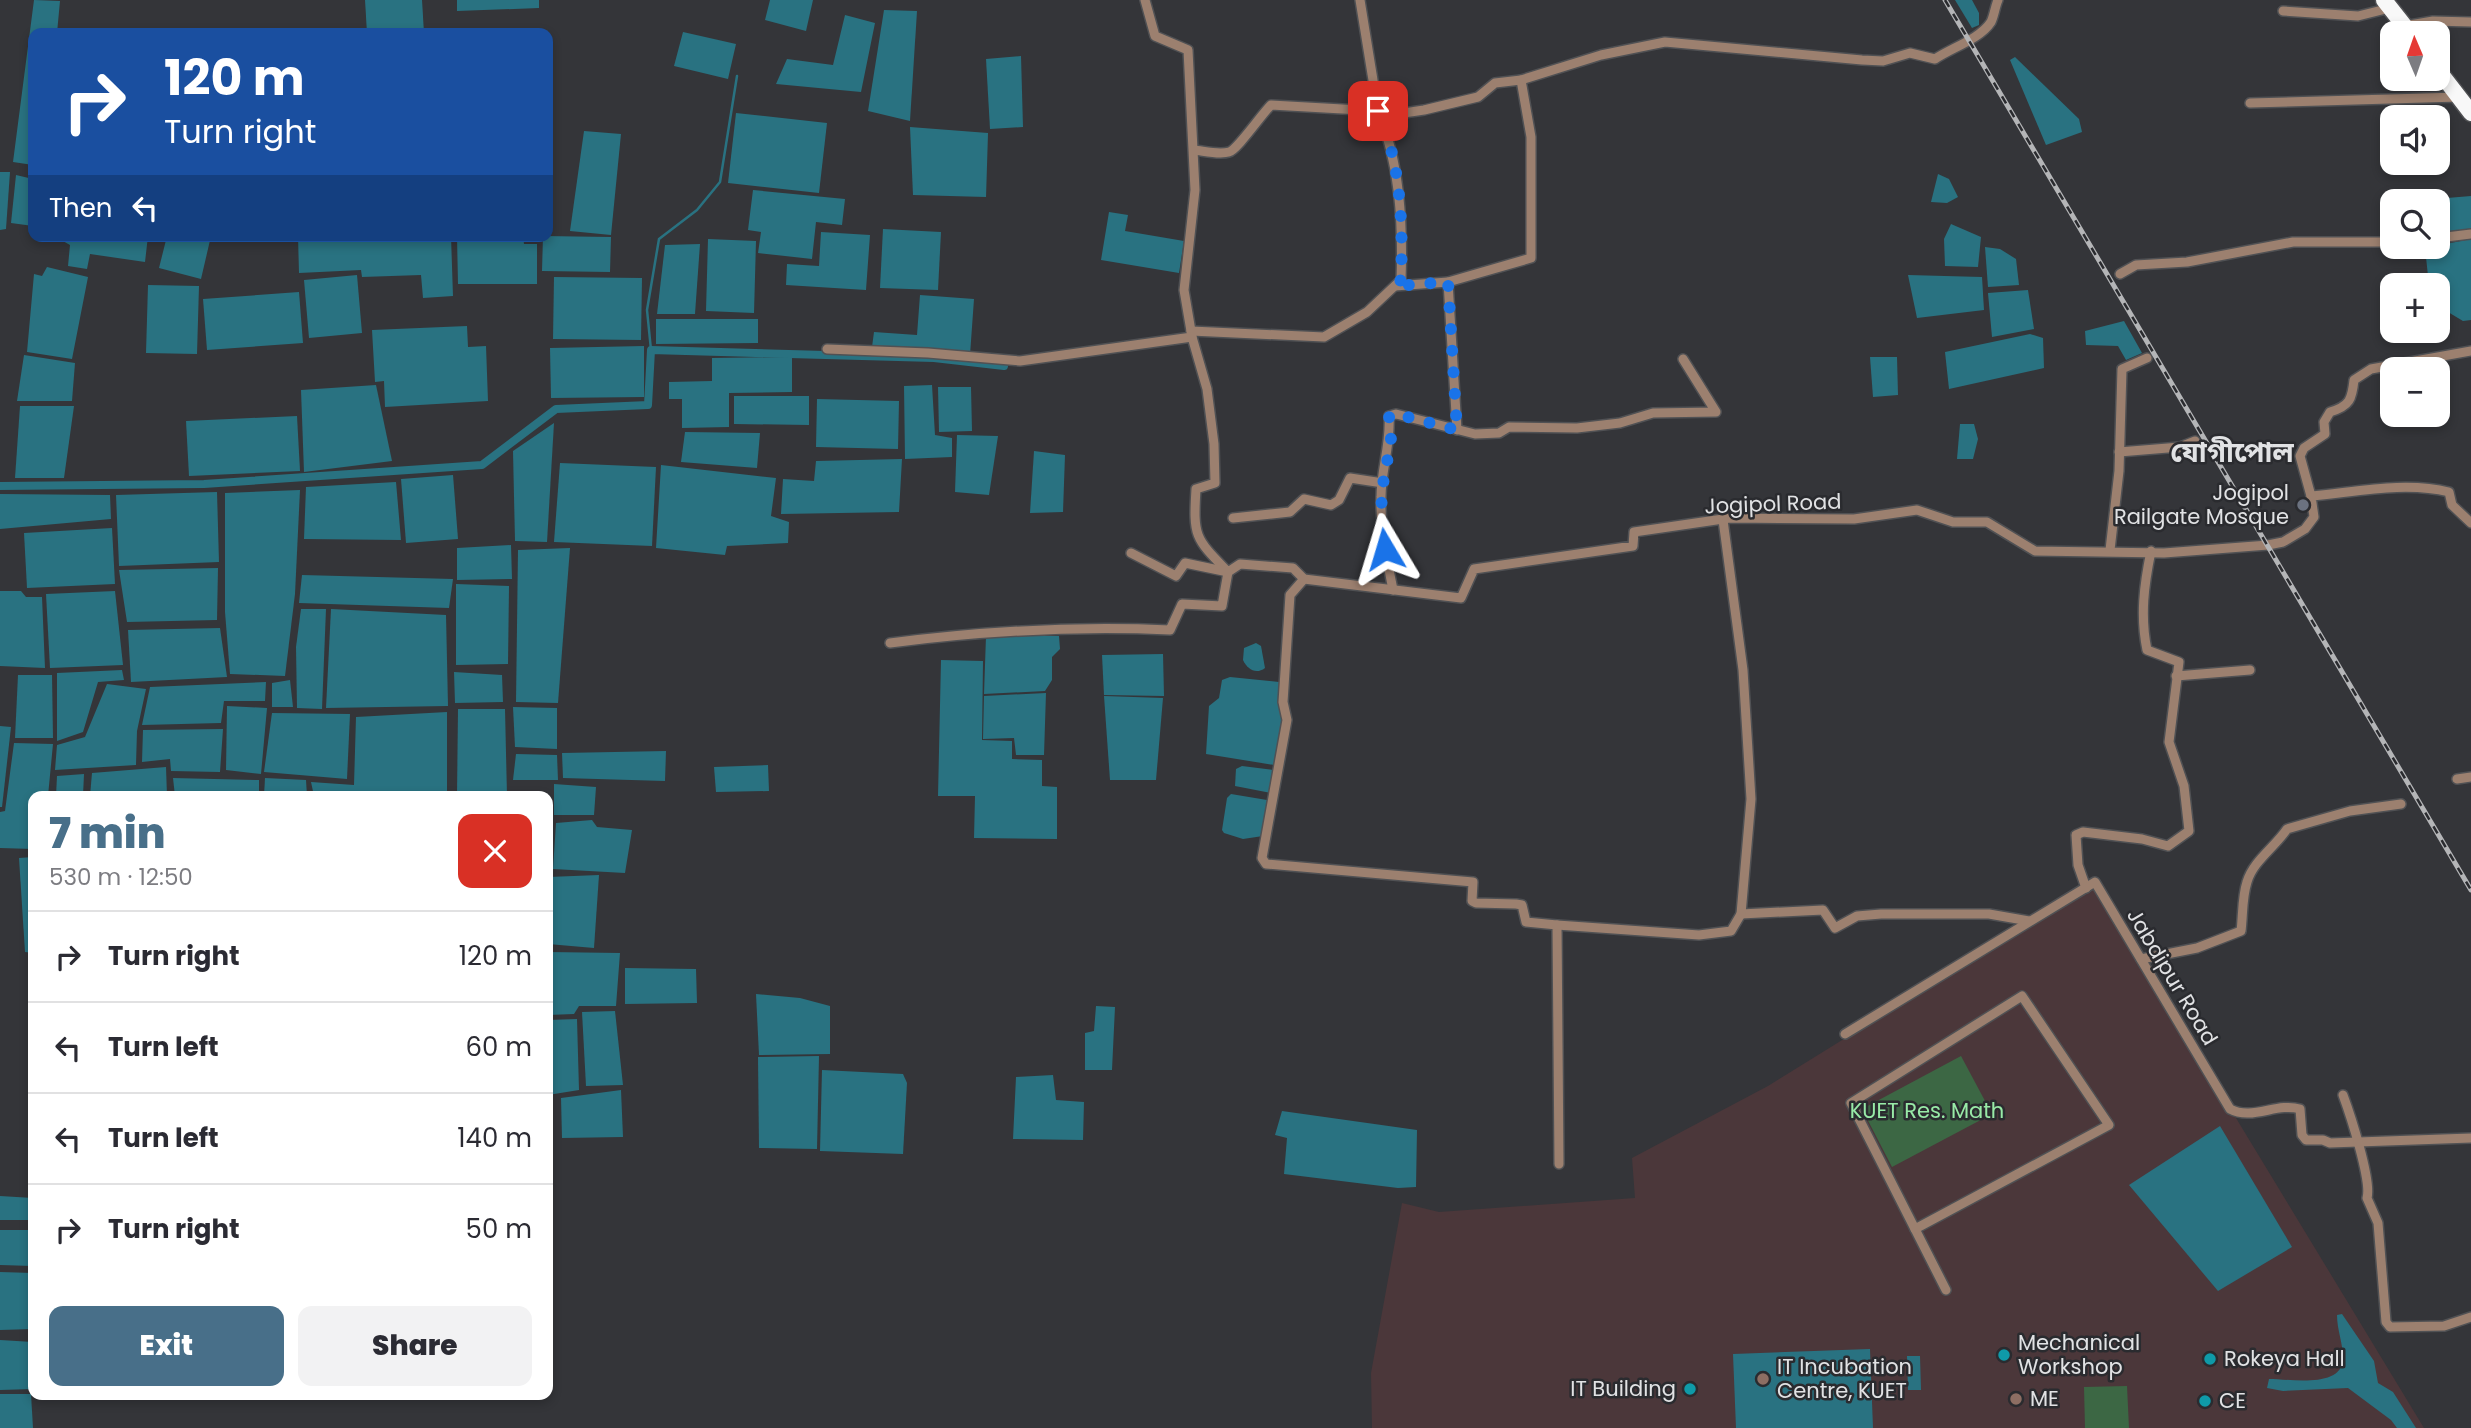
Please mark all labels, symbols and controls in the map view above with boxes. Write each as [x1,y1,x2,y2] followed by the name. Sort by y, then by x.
[2380,21,2450,91] north arrow
[2380,21,2450,427] map controls
[164,44,305,112] text: 120 m
[49,56,140,147] icon: right
[1348,81,1408,141] pin
[1359,92,1397,130] icon: arrive
[2380,105,2450,175] button: sound
[164,109,316,154] text: Turn right
[126,189,164,227] icon: left
[2380,189,2450,259] button: search
[49,190,112,226] text: Then
[2380,273,2450,343] button: +
[2380,357,2450,427] button: −
[2170,433,2294,472] district label: যোগীপোল
[2114,478,2289,531] place label: Jogipol Railgate Mosque
[1704,487,1842,520] street label: Jogipol Road
[2295,497,2311,513] marker: Jogipol Railgate Mosque
[1348,512,1422,586] position arrow
[49,804,166,863] text: 7 min
[458,814,532,888] button: close
[49,861,193,893] text: 530 m · 12:50
[2120,903,2225,1050] street label: Jabdipur Road
[49,938,87,976] icon: right
[108,938,240,974] text: Turn right
[459,938,532,974] text: 120 m
[49,1029,87,1067] icon: left
[108,1029,219,1065] text: Turn left
[465,1029,532,1065] text: 60 m
[1850,1096,2004,1125] park label: KUET Res. Math
[49,1120,87,1158] icon: left
[108,1120,219,1156] text: Turn left
[457,1120,532,1156] text: 140 m
[49,1211,87,1249] icon: right
[108,1211,240,1247] text: Turn right
[466,1211,532,1247] text: 50 m
[49,1306,284,1386] button: Exit
[298,1306,532,1386] button: Share
[2018,1328,2140,1381] place label: Mechanical Workshop
[2224,1344,2345,1373] place label: Rokeya Hall
[1996,1347,2012,1363] marker: Mechanical Workshop
[2202,1351,2218,1367] marker: Rokeya Hall
[1777,1352,1912,1405] place label: IT Incubation Centre, KUET
[1755,1371,1771,1387] marker: IT Incubation Centre, KUET
[1570,1374,1676,1403] place label: IT Building
[1682,1381,1698,1397] marker: IT Building
[2030,1384,2059,1413] place label: ME
[2219,1386,2246,1415] place label: CE
[2008,1391,2024,1407] marker: ME
[2197,1393,2213,1409] marker: CE

